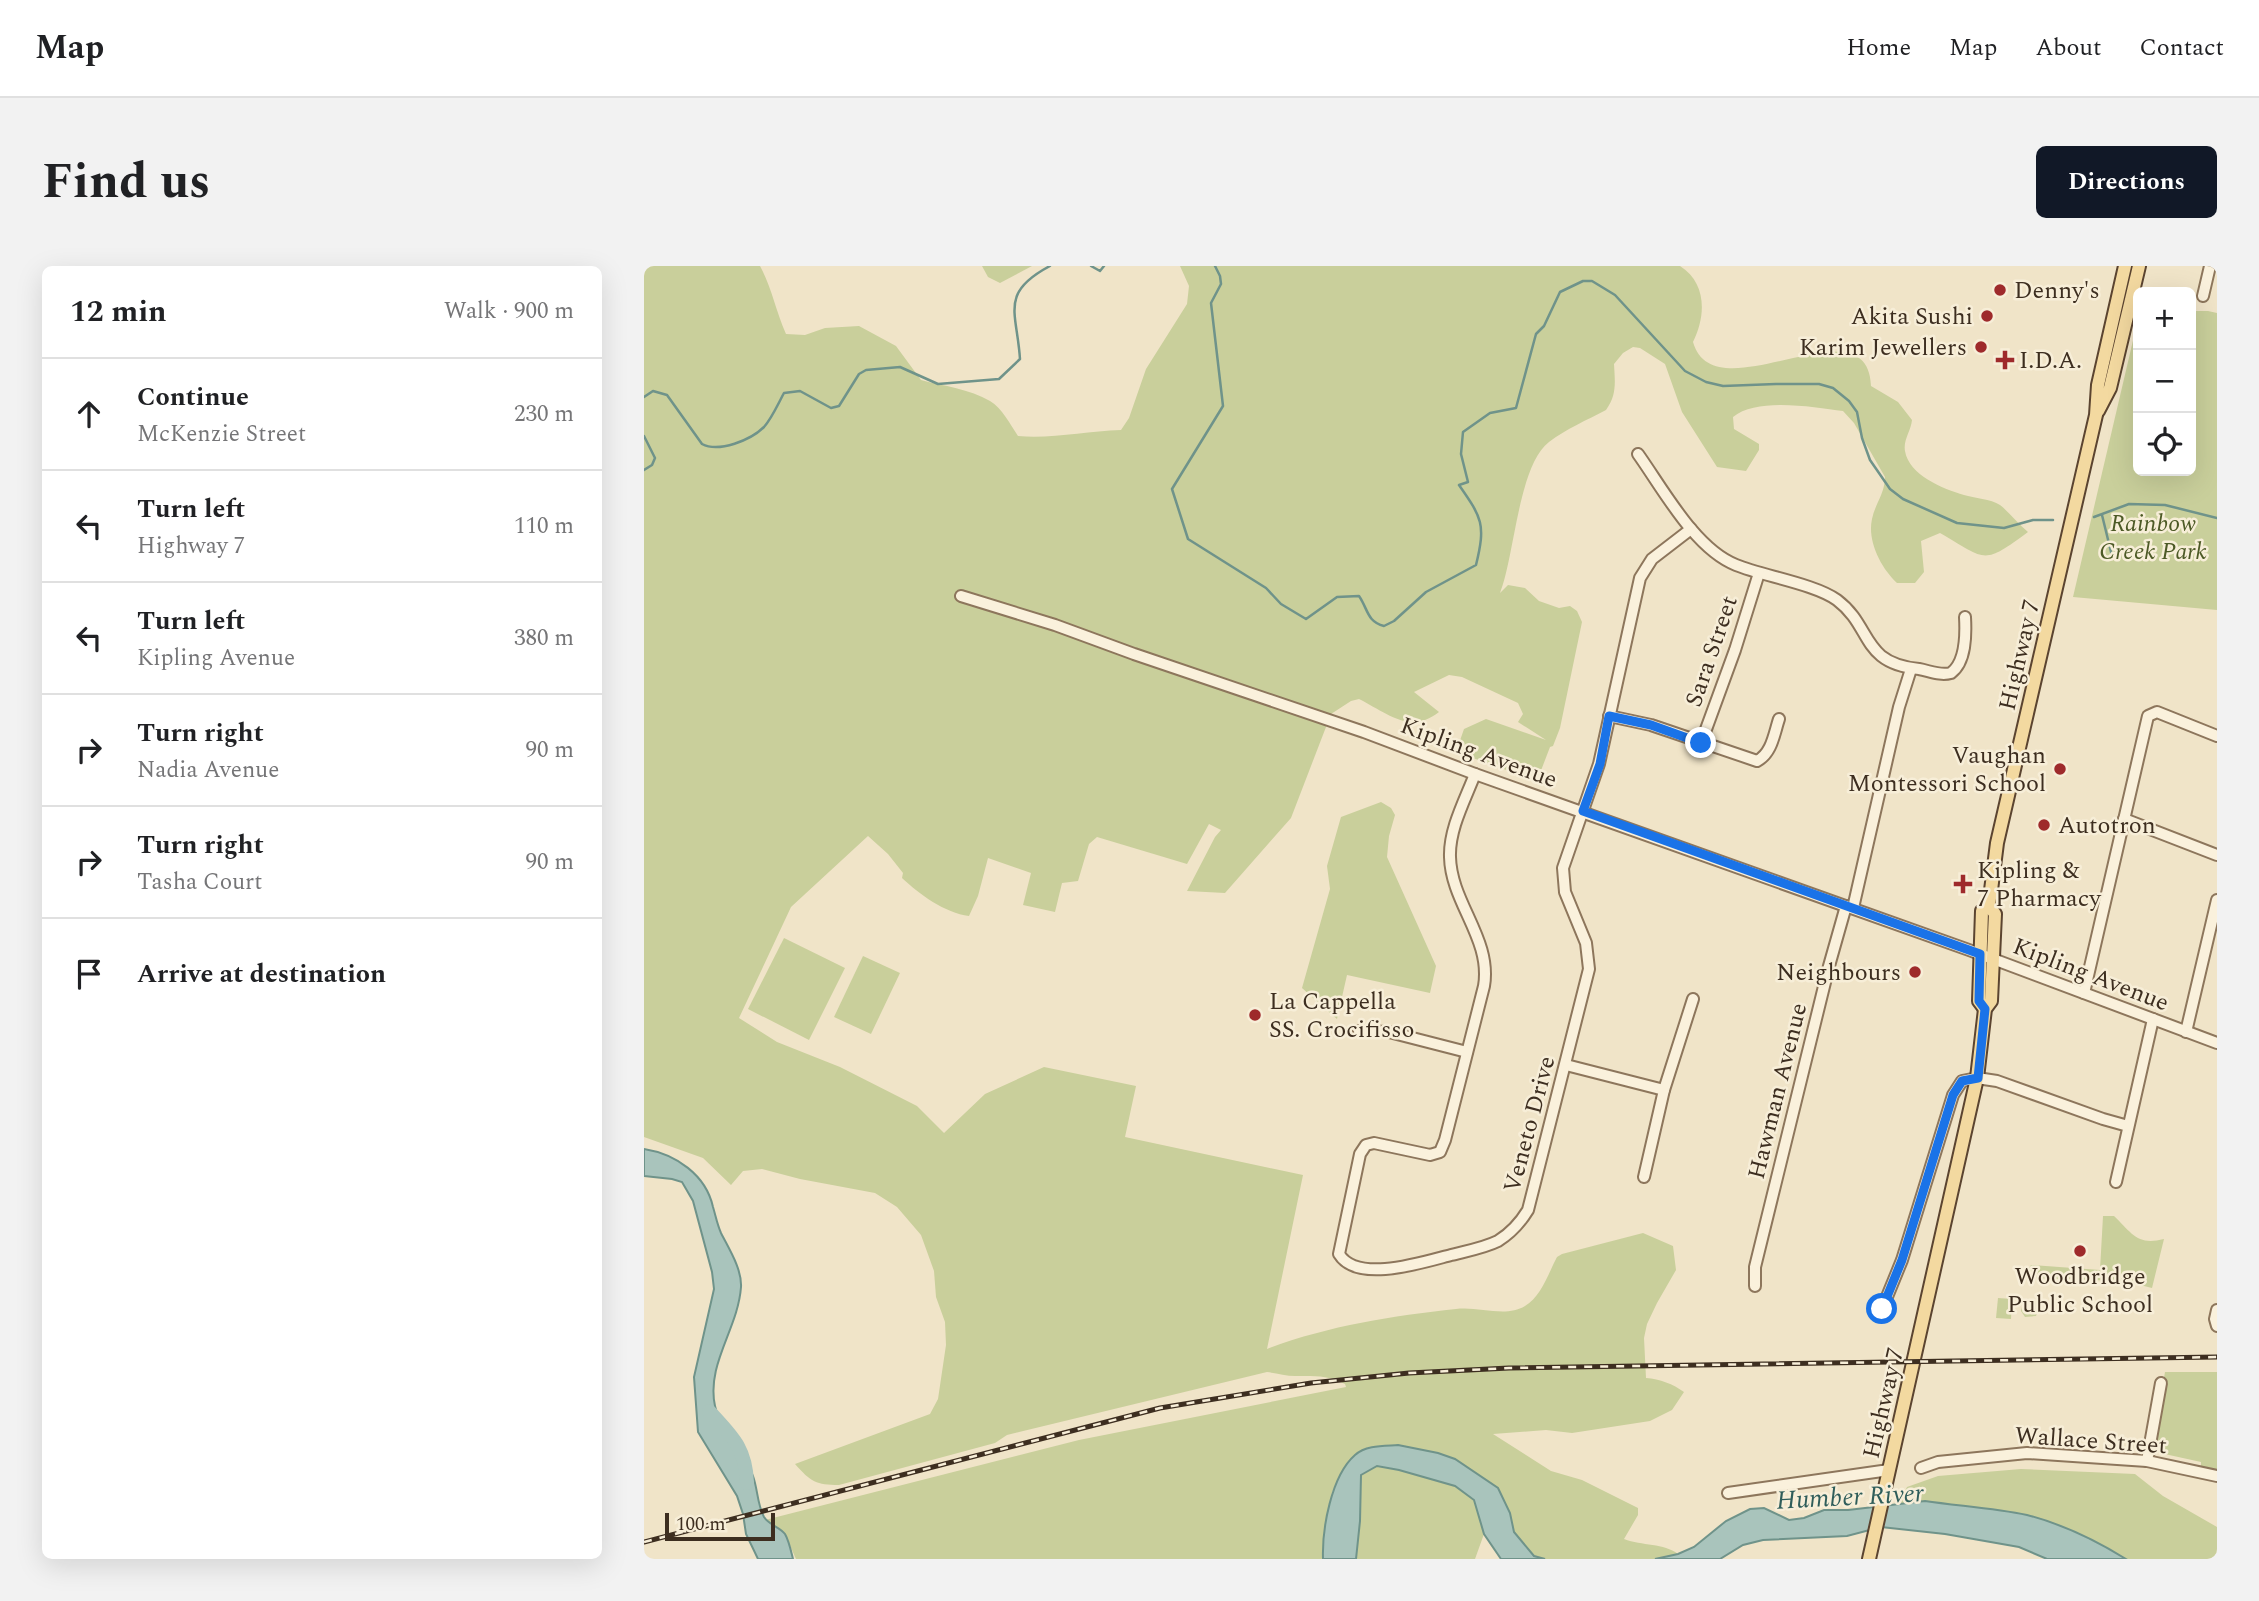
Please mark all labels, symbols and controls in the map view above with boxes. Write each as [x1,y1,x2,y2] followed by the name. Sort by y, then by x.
[35,23,104,73] text: Map
[1846,30,1911,66] text: Home
[1949,30,1997,66] text: Map
[2035,30,2101,66] text: About
[2139,30,2224,66] text: Contact
[42,145,210,220] text: Find us
[2036,146,2217,218] button: Directions
[2014,273,2100,309] place label: Denny's
[1992,282,2008,298] marker: Denny's
[2133,287,2196,476] map controls
[2133,287,2196,350] button: +
[70,289,167,335] text: 12 min
[444,294,574,329] text: Walk · 900 m
[1851,299,1973,335] place label: Akita Sushi
[1979,308,1995,324] marker: Akita Sushi
[1799,330,1967,366] place label: Karim Jewellers
[1973,339,1989,355] marker: Karim Jewellers
[2019,343,2082,379] place label: I.D.A.
[2133,350,2196,413] button: −
[1997,352,2013,368] marker: I.D.A.
[137,377,249,417] text: Continue
[70,395,108,433] icon: ahead
[514,397,574,432] text: 230 m
[2133,413,2196,476] button: locate
[137,417,306,452] text: McKenzie Street
[137,489,245,529] text: Turn left
[2099,506,2207,570] park label: Rainbow Creek Park
[70,507,108,545] icon: left
[514,509,574,544] text: 110 m
[137,529,245,564] text: Highway 7
[1676,591,1748,712] street label: Sara Street
[1990,596,2050,714] street label: Highway 7
[137,601,245,641] text: Turn left
[70,619,108,657] icon: left
[514,621,574,656] text: 380 m
[137,641,295,676] text: Kipling Avenue
[1395,708,1562,798] street label: Kipling Avenue
[137,713,264,753] text: Turn right
[1685,727,1716,758] route end
[70,731,108,769] icon: right
[525,733,574,768] text: 90 m
[1848,738,2046,802] place label: Vaughan Montessori School
[137,753,279,788] text: Nadia Avenue
[2052,761,2068,777] marker: Vaughan Montessori School
[2058,808,2156,844] place label: Autotron
[2036,817,2052,833] marker: Autotron
[137,825,264,865] text: Turn right
[70,843,108,881] icon: right
[525,845,574,880] text: 90 m
[1977,853,2102,917] place label: Kipling & 7 Pharmacy
[137,865,262,900] text: Tasha Court
[1955,876,1971,892] marker: Kipling & 7 Pharmacy
[2007,929,2174,1021] street label: Kipling Avenue
[137,954,386,994] text: Arrive at destination
[70,955,108,993] icon: arrive
[1776,955,1901,991] place label: Neighbours
[1907,964,1923,980] marker: Neighbours
[1269,984,1414,1048] place label: La Cappella SS. Crocifisso
[1739,999,1817,1183] street label: Hawman Avenue
[1247,1007,1263,1023] marker: La Cappella SS. Crocifisso
[1494,1052,1565,1197] street label: Veneto Drive
[2072,1243,2088,1259] marker: Woodbridge Public School
[2007,1259,2153,1323] place label: Woodbridge Public School
[1866,1293,1897,1324] route start
[1854,1344,1914,1462] street label: Highway 7
[2014,1418,2168,1464] street label: Wallace Street
[1775,1473,1926,1521] water label: Humber River
[665,1510,775,1542] scale bar
[676,1510,726,1539] text: 100 m

